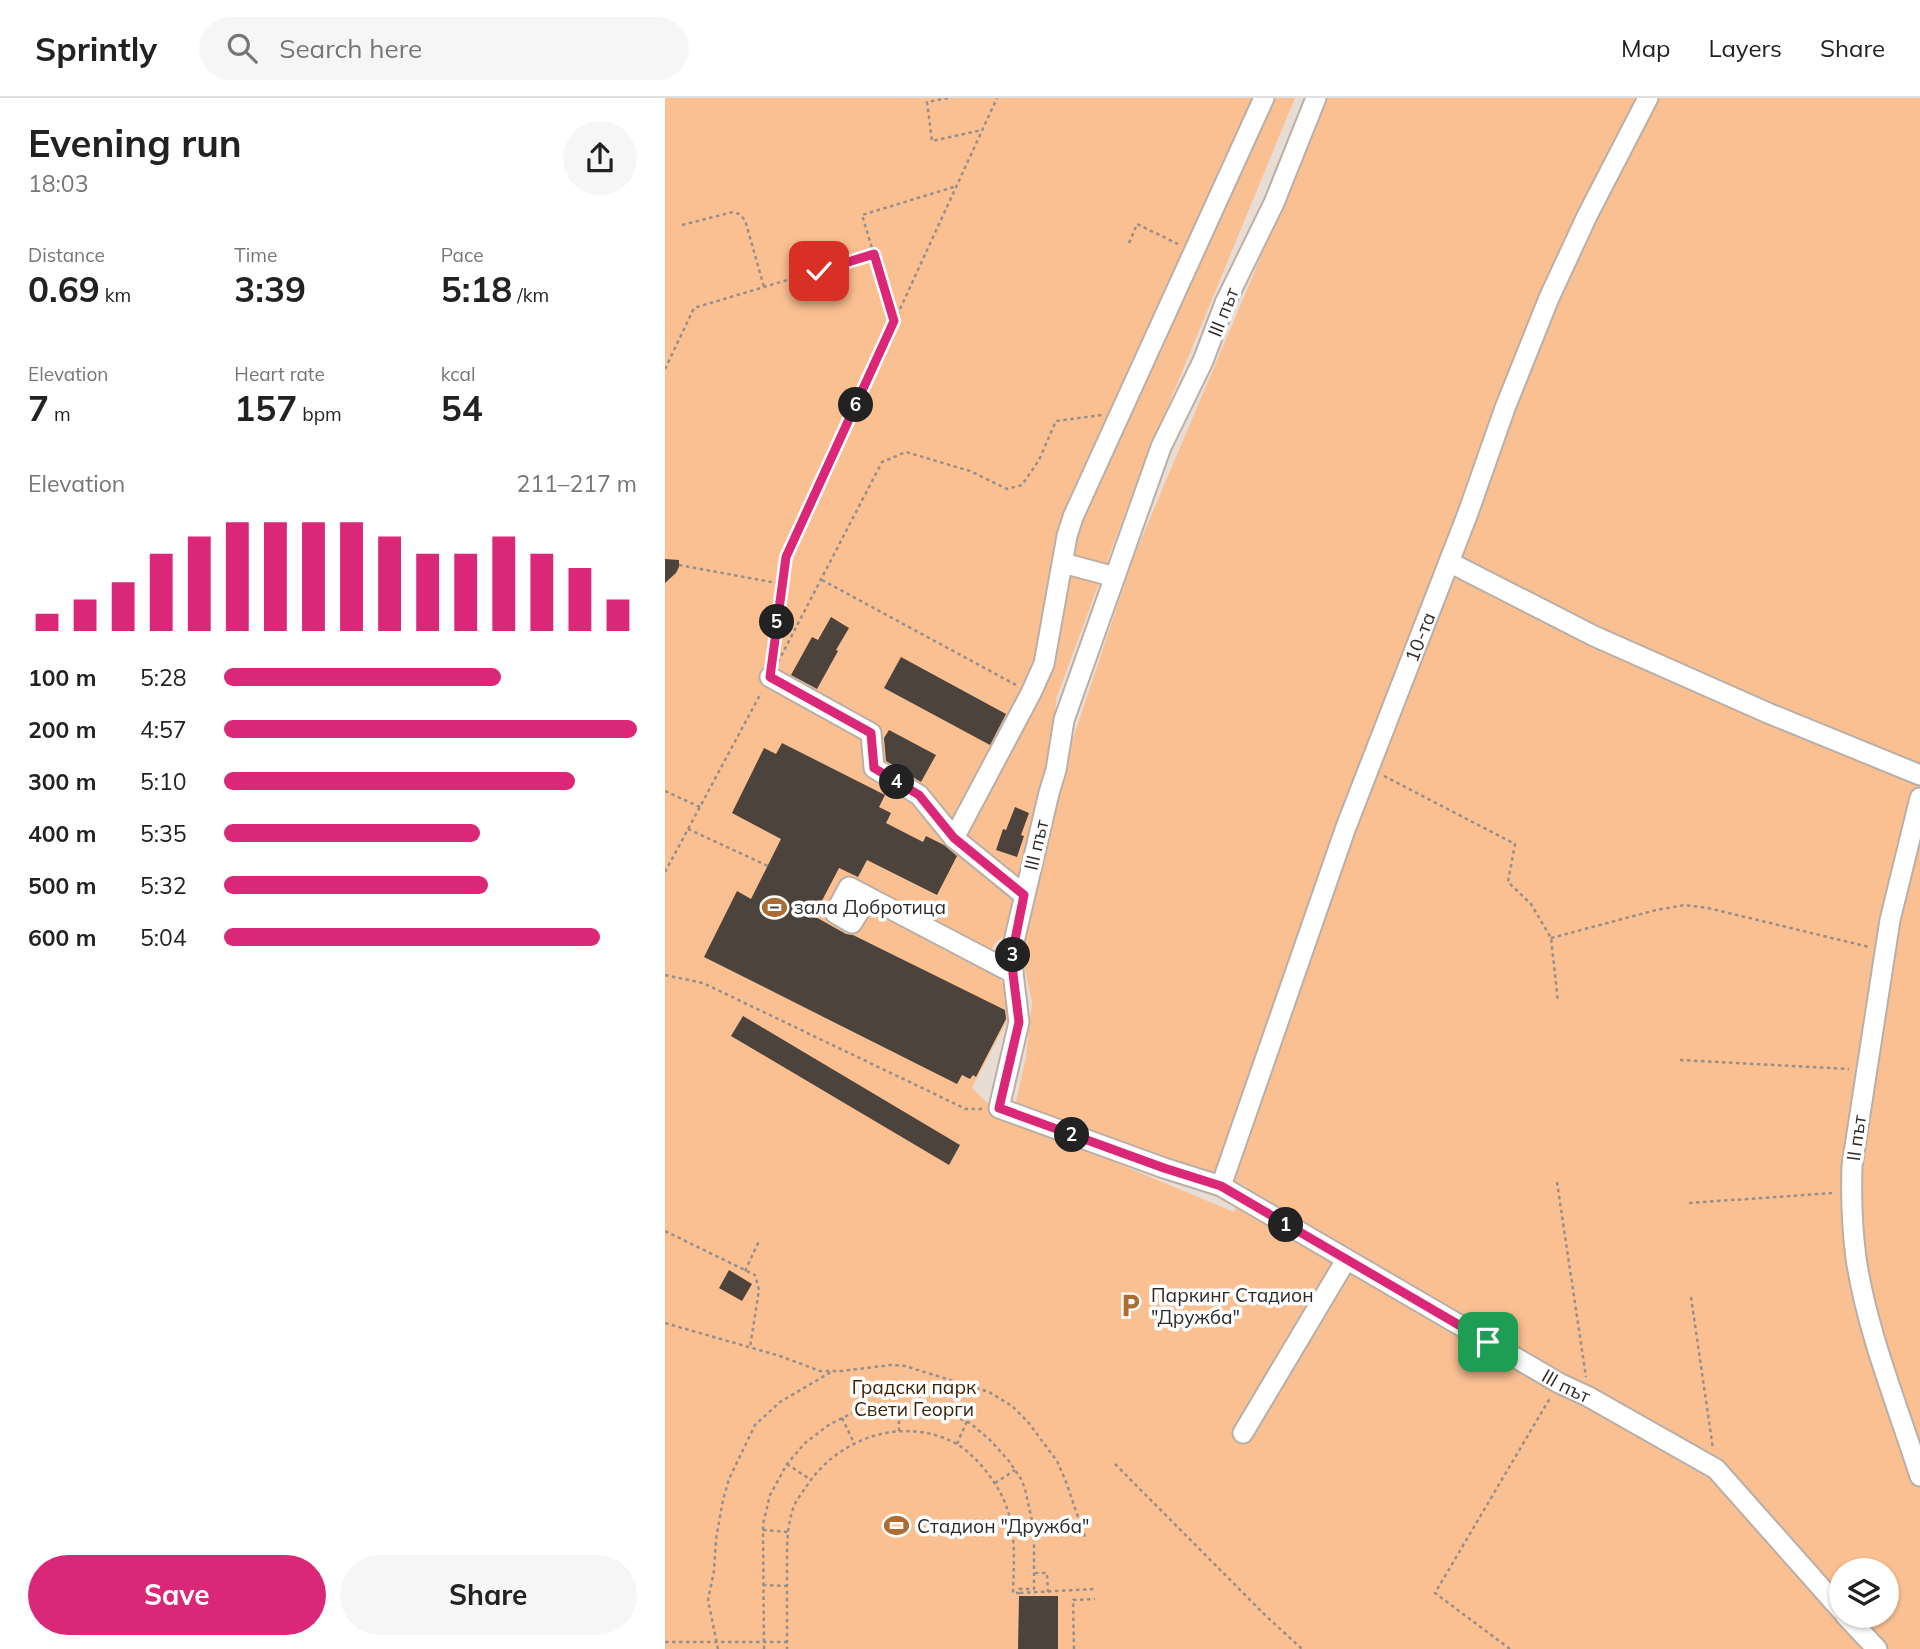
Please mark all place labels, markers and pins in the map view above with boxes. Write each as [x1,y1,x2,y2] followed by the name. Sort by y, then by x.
[789,241,849,301] pin
[839,388,873,422] pin: 6
[759,604,795,640] pin: 5
[880,764,915,800] pin: 4
[760,893,788,921] sports icon: зала Добротица
[794,895,946,919] place label: зала Добротица
[995,938,1031,972] pin: 3
[1055,1118,1089,1152] pin: 2
[1269,1208,1303,1242] pin: 1
[1151,1283,1314,1329] place label: Паркинг Стадион "Дружба"
[1117,1292,1145,1320] parking icon: Паркинг Стадион "Дружба"
[1458,1312,1518,1372] pin
[883,1512,911,1540] sports icon: Стадион "Дружба"
[917,1514,1089,1538] place label: Стадион "Дружба"

